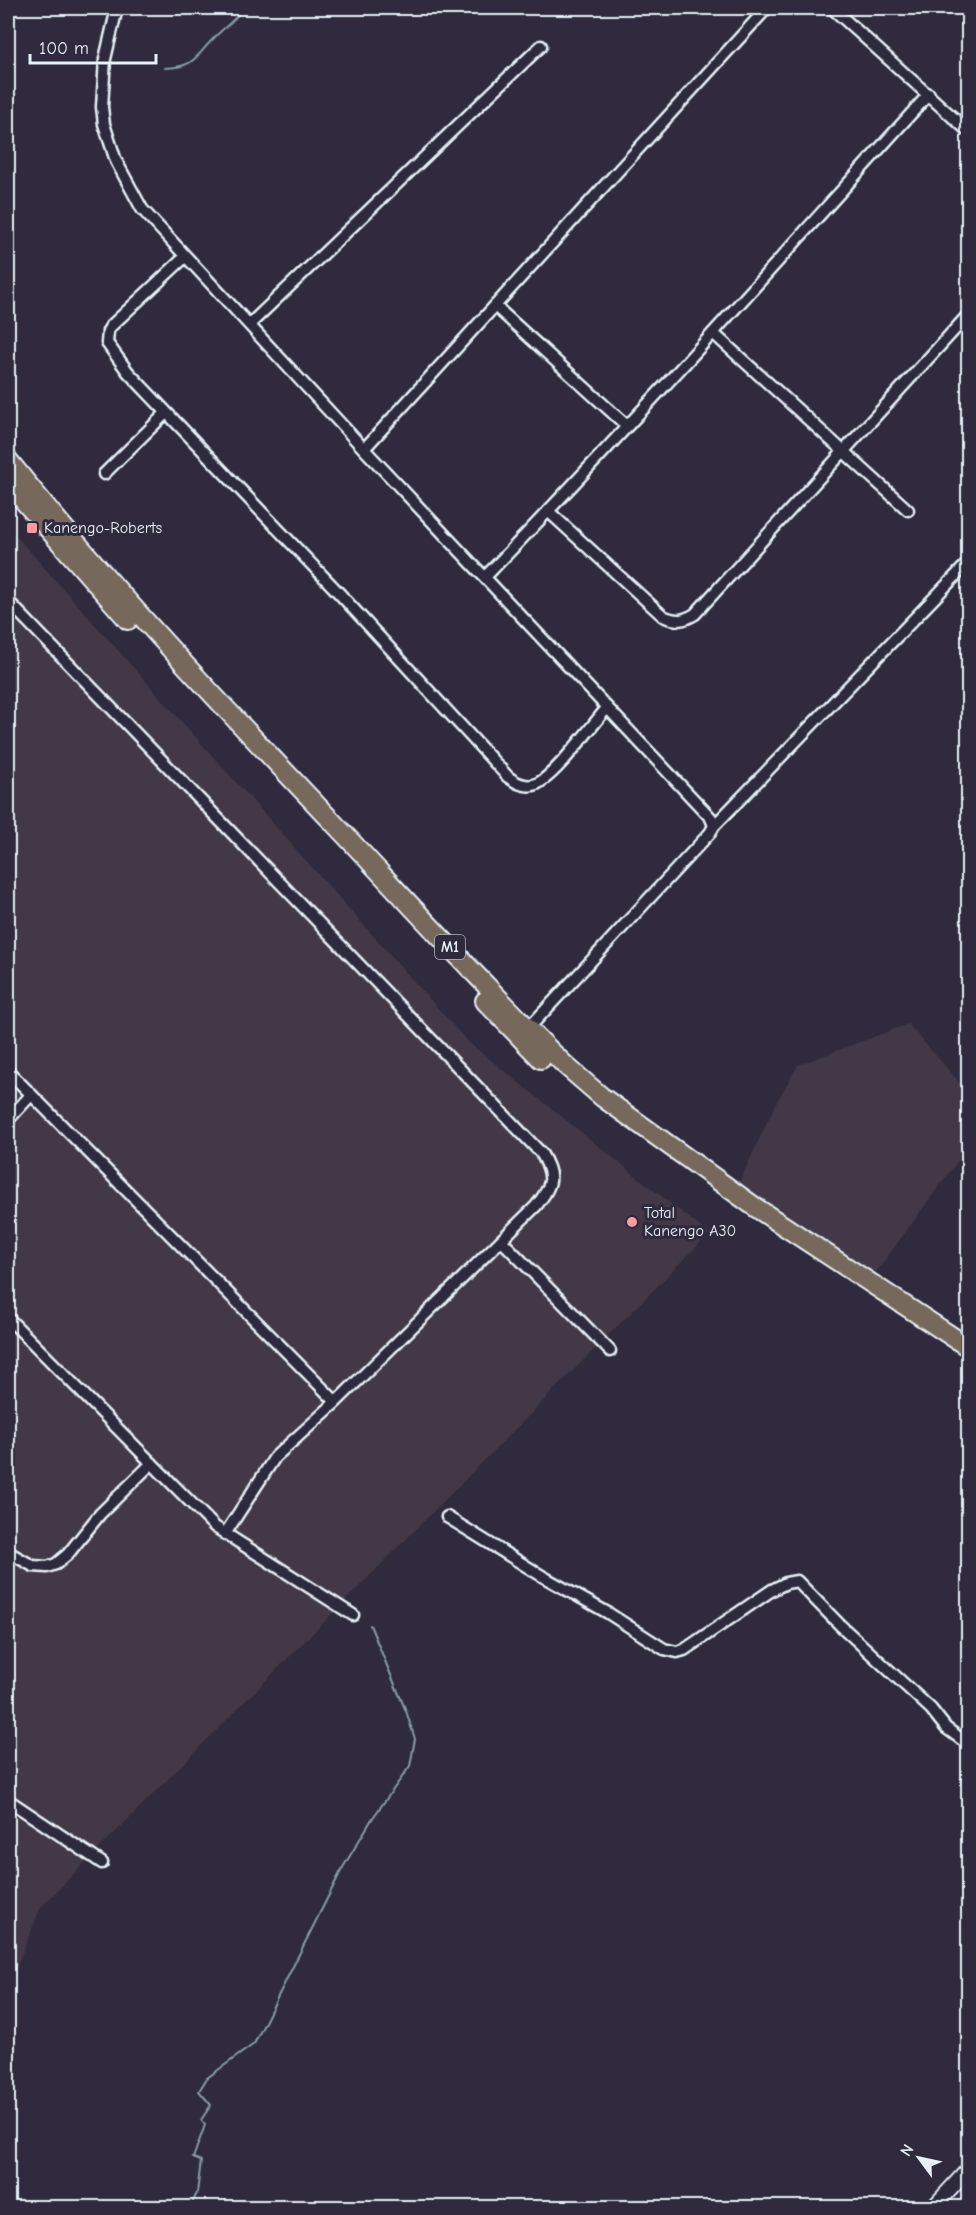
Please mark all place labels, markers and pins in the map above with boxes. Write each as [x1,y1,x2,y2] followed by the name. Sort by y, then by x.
[44,519,163,537] place label: Kanengo-Roberts
[25,521,39,535] marker: Kanengo-Roberts
[644,1204,736,1240] place label: Total Kanengo A30
[625,1215,639,1229] marker: Total Kanengo A30

